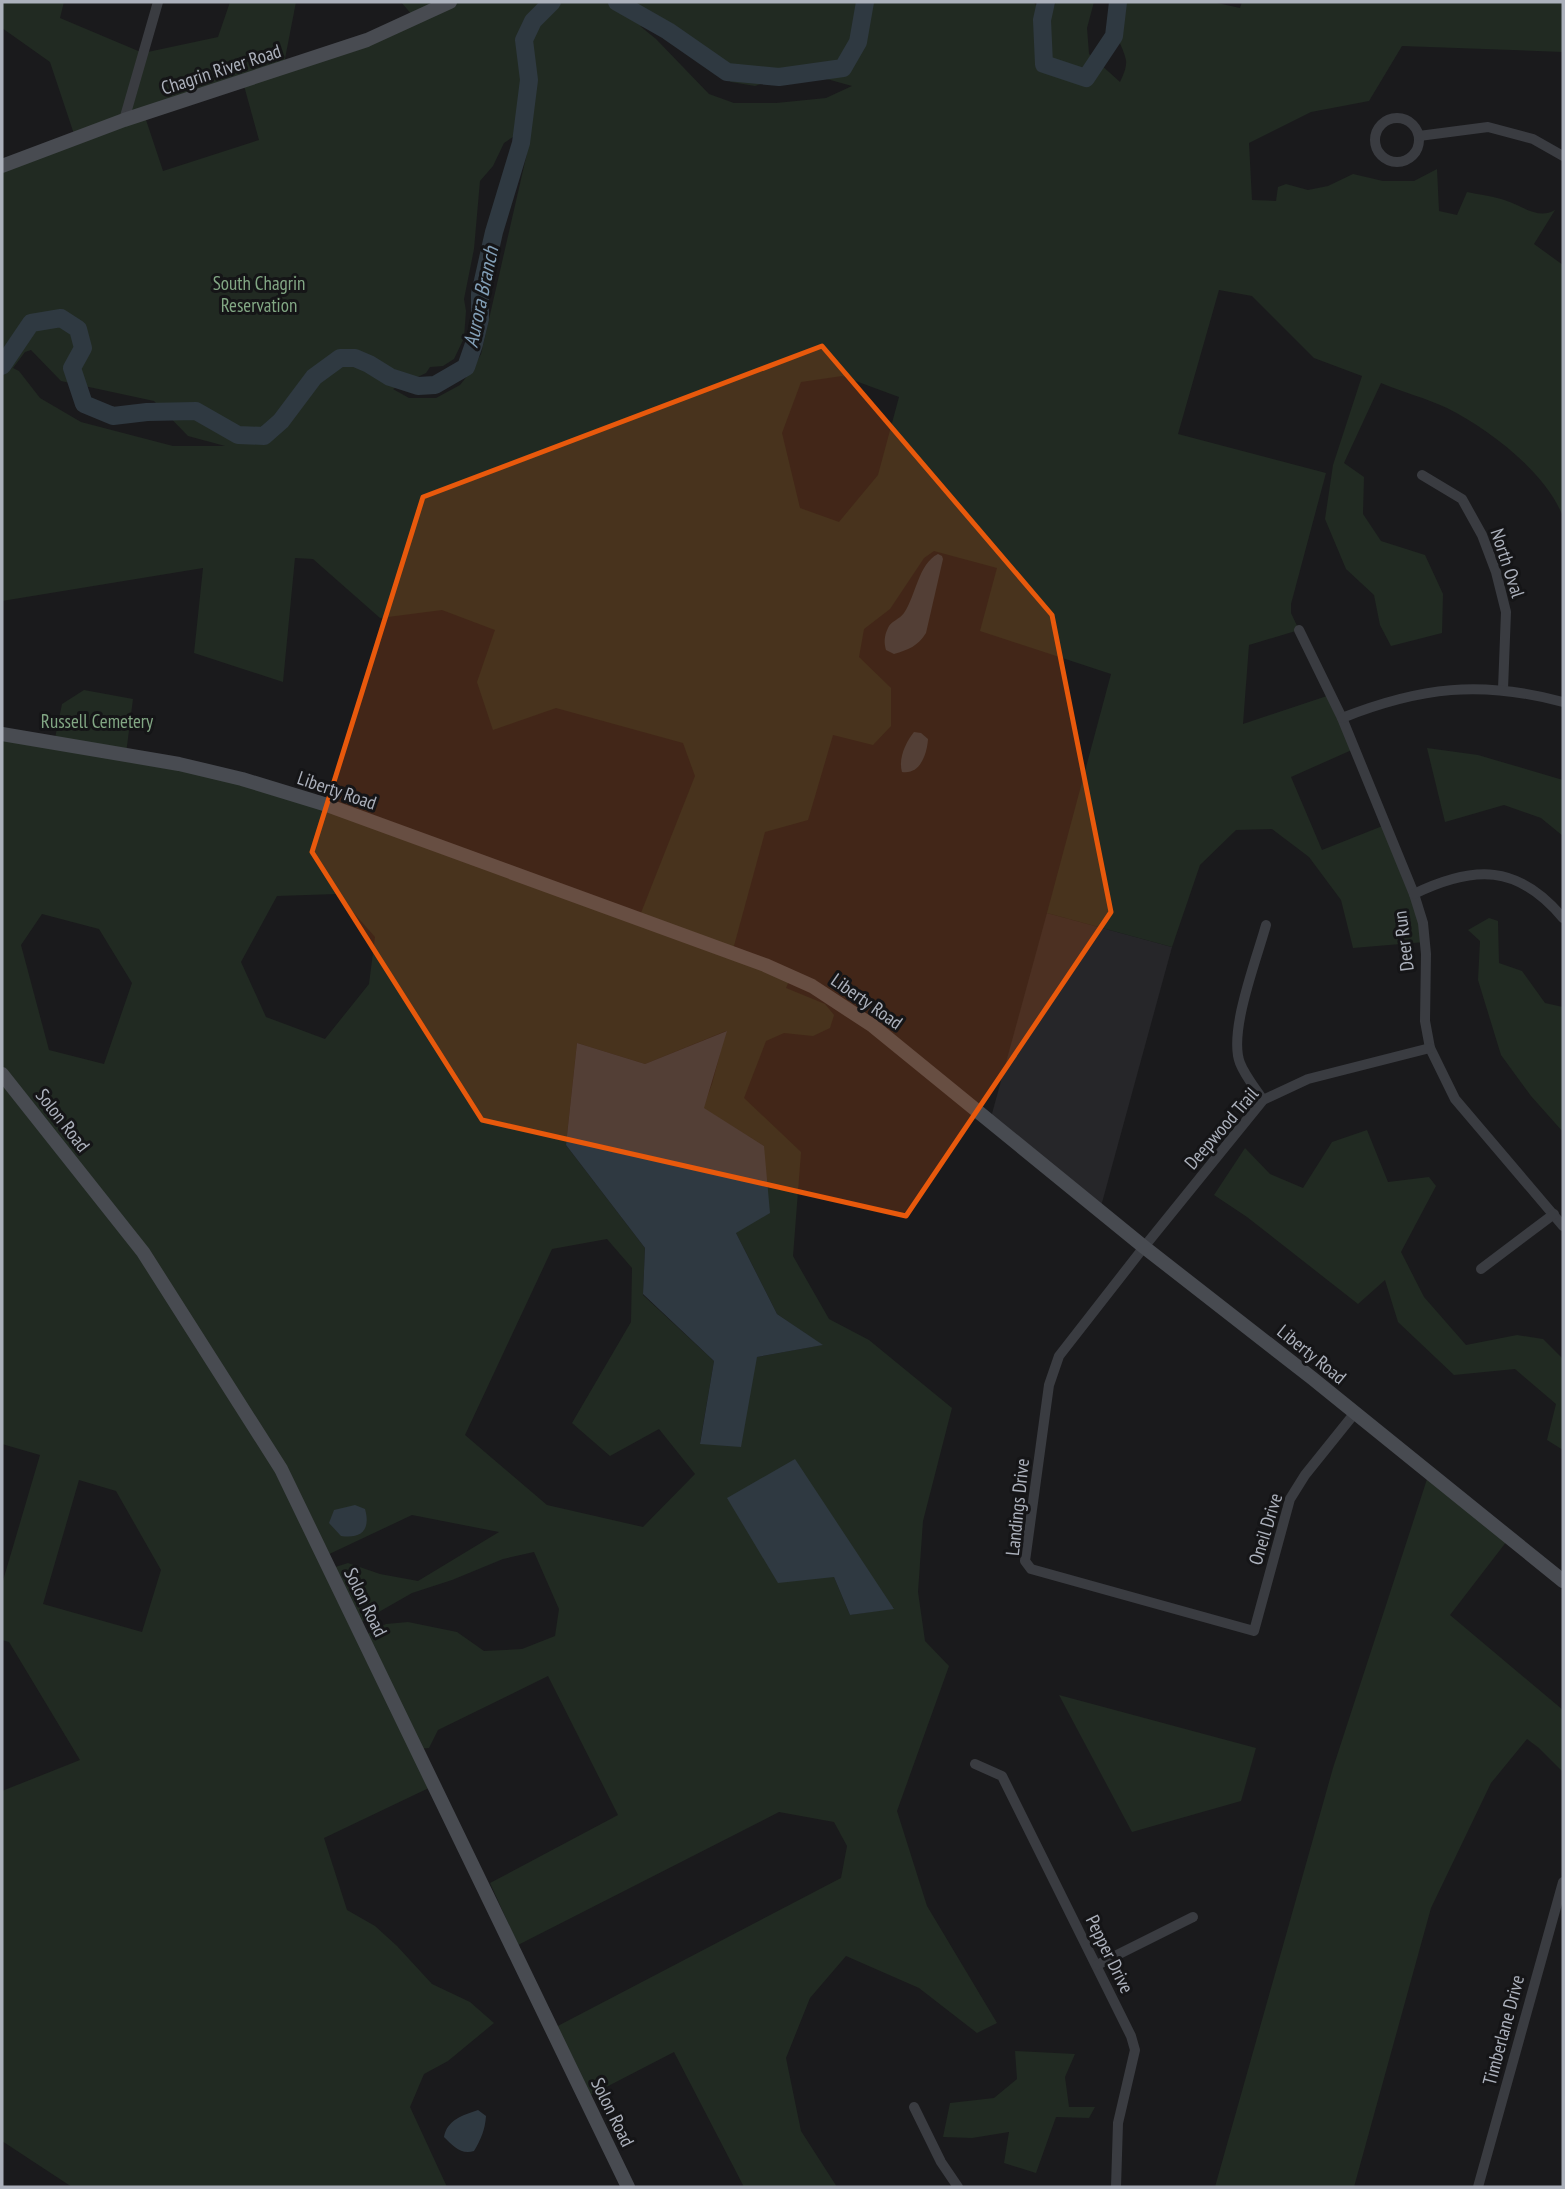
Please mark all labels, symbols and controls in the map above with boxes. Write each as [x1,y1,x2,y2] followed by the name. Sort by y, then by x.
[158,38,284,100] street label: Chagrin River Road
[457,242,505,350] water label: Aurora Branch
[213,271,305,317] park label: South Chagrin Reservation
[1486,525,1531,601] street label: North Oval
[41,709,154,733] park label: Russell Cemetery
[294,765,380,815] street label: Liberty Road
[1387,910,1419,972] street label: Deer Run
[827,968,907,1034] street label: Liberty Road
[1179,1082,1264,1174] street label: Deepwood Trail
[31,1084,95,1156] street label: Solon Road
[1273,1319,1351,1389] street label: Liberty Road
[1000,1457,1034,1557] street label: Landings Drive
[1243,1490,1287,1568] street label: Oneil Drive
[339,1564,393,1640] street label: Solon Road
[1081,1911,1139,1997] street label: Pepper Drive
[1477,1972,1529,2088] street label: Timberlane Drive
[586,2074,640,2150] street label: Solon Road

